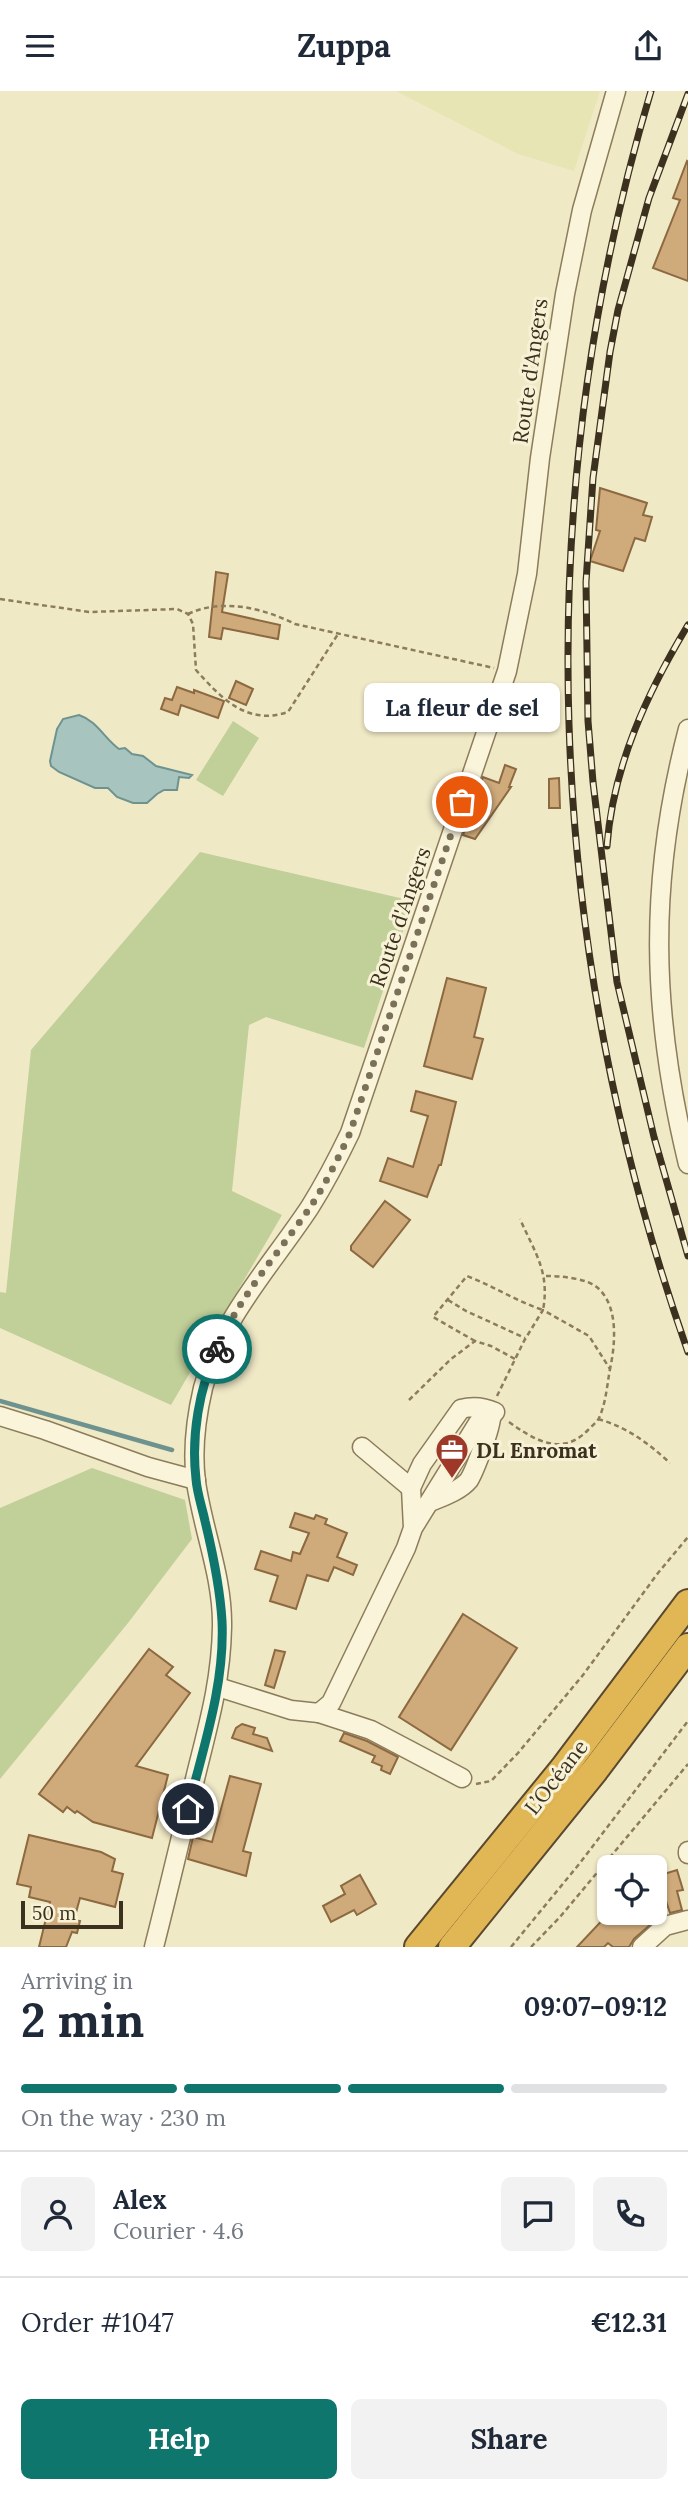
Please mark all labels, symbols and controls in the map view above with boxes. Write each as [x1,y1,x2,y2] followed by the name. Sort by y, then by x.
[297,25,391,66] text: Zuppa
[21,27,59,65] icon: menu
[629,27,667,65] icon: share
[506,297,554,445] street label: Route d'Angers
[364,683,560,732] callout: La fleur de sel
[385,693,539,722] text: La fleur de sel
[432,772,492,832] pin
[443,783,481,821] icon: bag
[363,843,437,991] street label: Route d'Angers
[182,1314,252,1384] courier
[198,1330,236,1368] icon: bike
[433,1431,471,1480] office icon: DL Enromat
[476,1437,597,1464] place label: DL Enromat
[518,1734,594,1820] street label: L’Océane
[158,1779,218,1839] pin
[169,1790,207,1828] icon: home
[597,1855,667,1925] map controls
[597,1855,667,1925] button: locate
[21,1898,122,1930] scale bar
[32,1901,76,1925] text: 50 m
[21,1966,133,1995] text: Arriving in
[524,1990,667,2023] text: 09:07–09:12
[21,1991,144,2050] text: 2 min
[21,2103,226,2132] text: On the way · 230 m
[21,2177,95,2251] button: person
[501,2177,575,2251] button: chat
[593,2177,667,2251] button: phone
[113,2183,167,2216] text: Alex
[113,2216,244,2245] text: Courier · 4.6
[21,2306,174,2339] text: Order #1047
[590,2306,667,2339] text: €12.31
[21,2399,337,2479] button: Help
[351,2399,667,2479] button: Share

